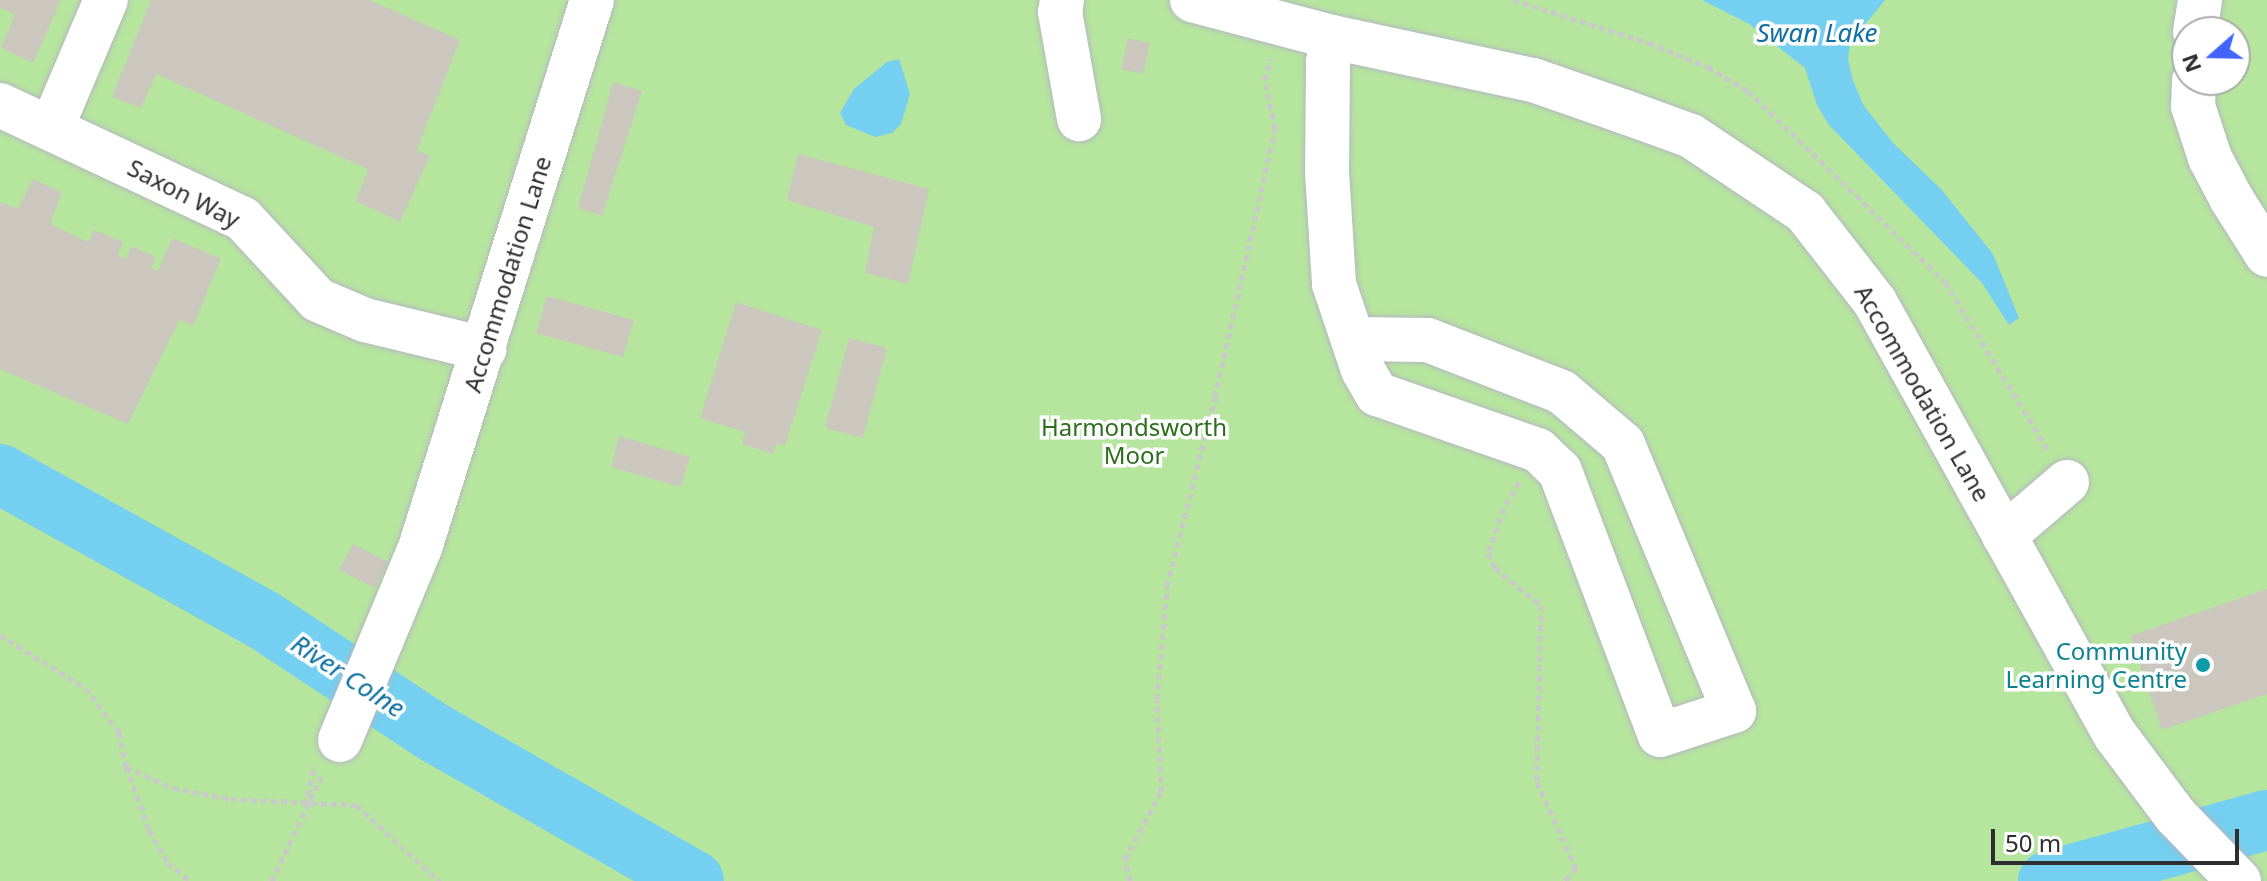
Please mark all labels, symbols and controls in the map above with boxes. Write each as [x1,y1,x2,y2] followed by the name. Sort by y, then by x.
[2171,16,2251,96] north arrow
[1756,17,1878,49] water label: Swan Lake
[2173,50,2207,77] text: N
[123,152,245,234] street label: Saxon Way
[457,152,557,396] street label: Accommodation Lane
[1849,280,1997,506] street label: Accommodation Lane
[1041,413,1227,469] park label: Harmondsworth Moor
[286,628,410,724] water label: River Colne
[2005,637,2187,693] place label: Community Learning Centre
[2194,656,2212,674] marker: Community Learning Centre
[1995,813,2243,863] scale bar
[2005,826,2061,859] text: 50 m

